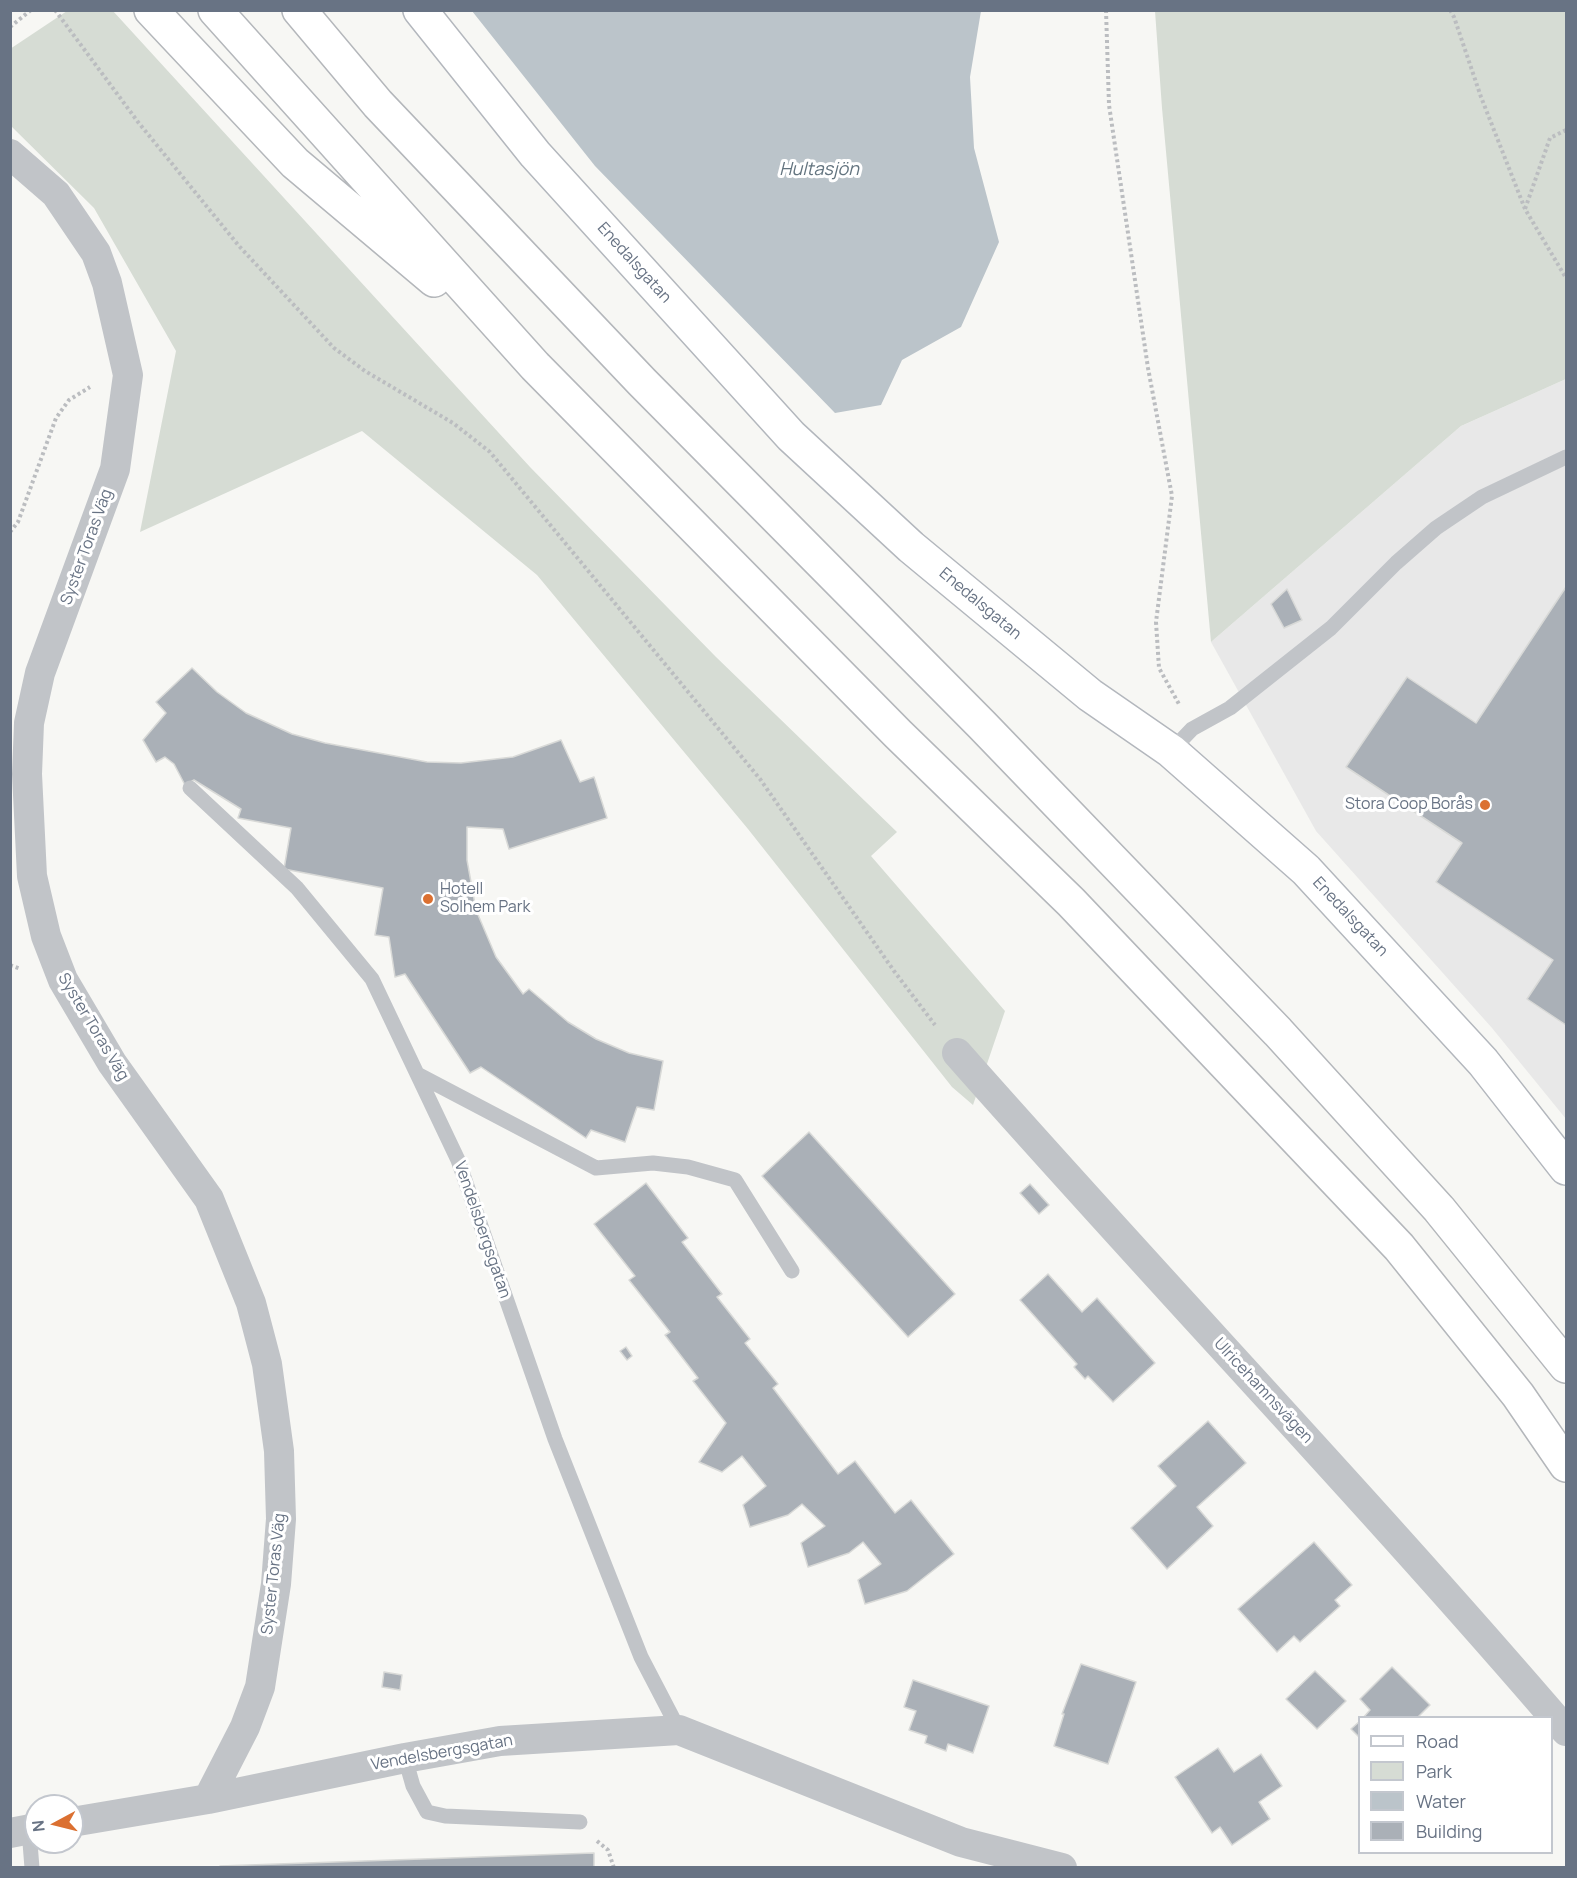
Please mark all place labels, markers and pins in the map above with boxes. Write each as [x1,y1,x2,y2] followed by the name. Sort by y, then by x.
[1345,795,1473,815] place label: Stora Coop Borås
[1478,798,1492,812] marker: Stora Coop Borås
[440,880,530,918] place label: Hotell Solhem Park
[421,892,435,906] marker: Hotell Solhem Park

